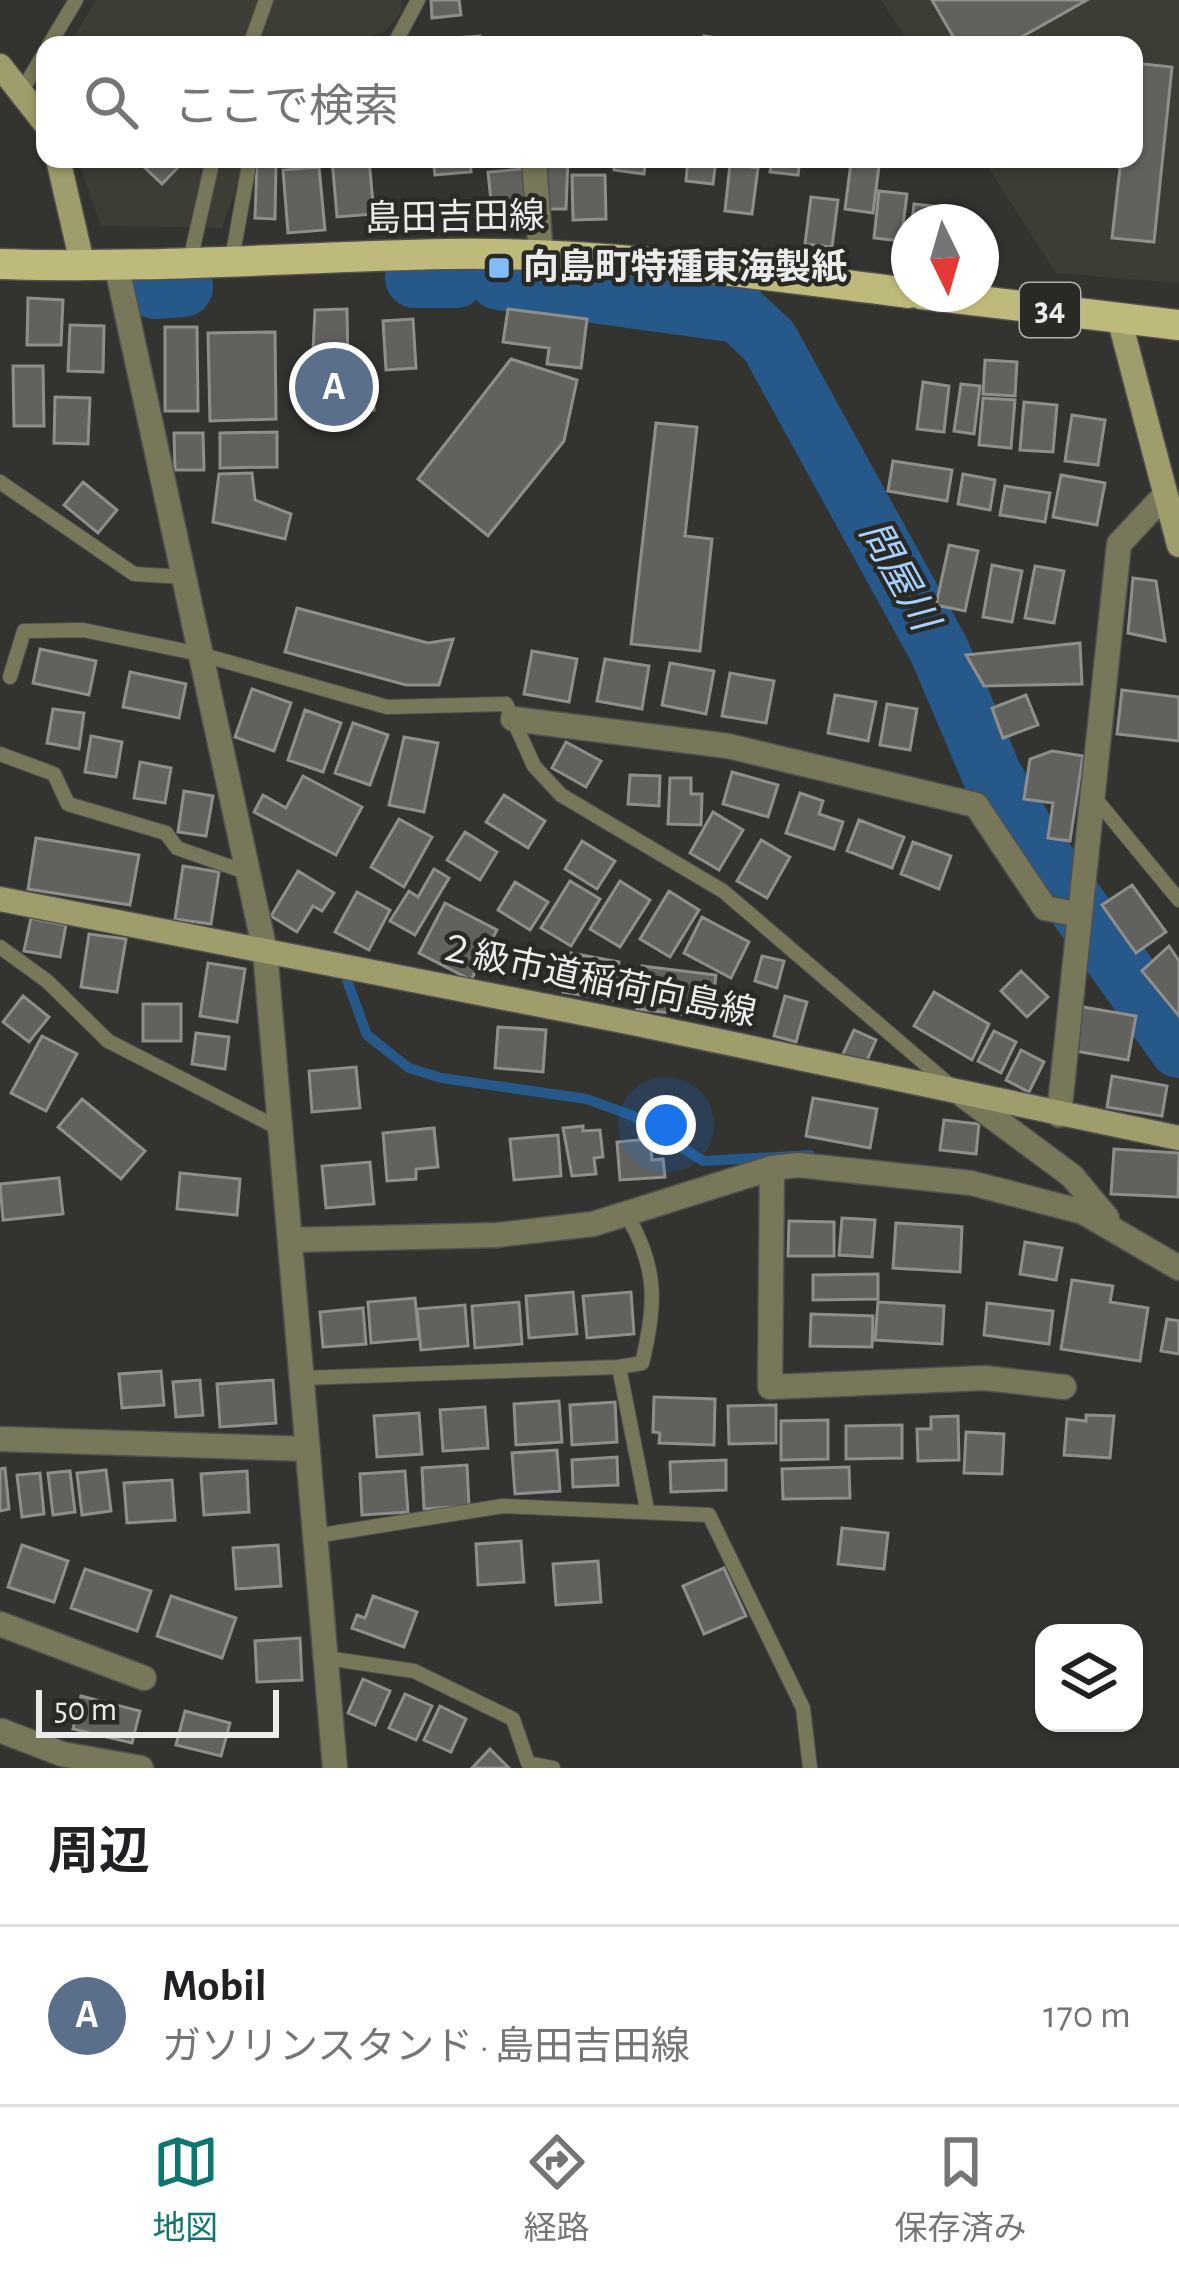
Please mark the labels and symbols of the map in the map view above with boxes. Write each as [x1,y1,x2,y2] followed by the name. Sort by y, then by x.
[365,196,545,238] street label: 島田吉田線
[891,204,999,312] north arrow
[523,248,847,286] place label: 向島町特種東海製紙
[486,255,512,281] marker: 向島町特種東海製紙
[1020,283,1080,337] road number: 34
[295,342,373,432] pin: A
[853,515,946,640] water label: 問屋川
[435,928,760,1032] street label: ２級市道稲荷向島線
[636,1095,696,1155] your location
[36,1684,279,1737] scale bar

